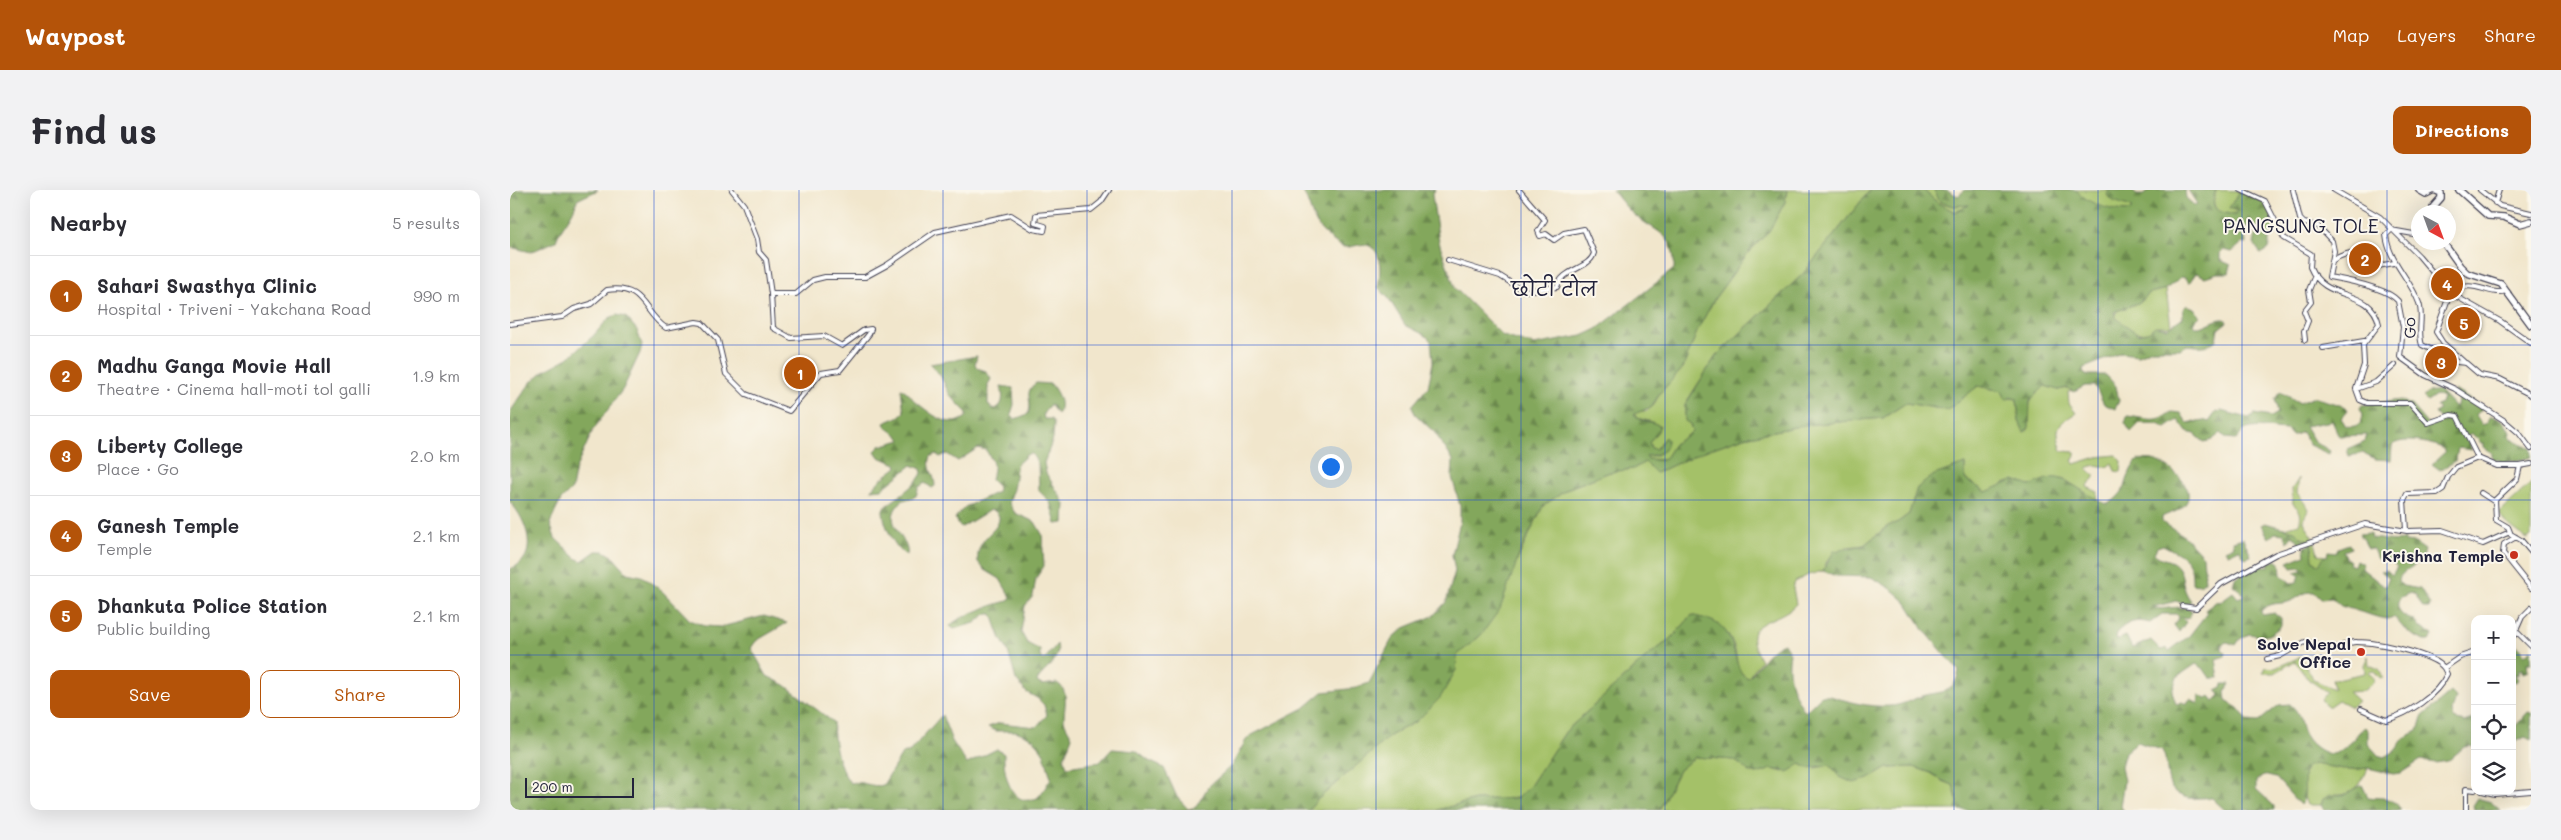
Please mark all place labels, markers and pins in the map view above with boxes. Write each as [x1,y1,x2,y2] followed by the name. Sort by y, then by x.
[2349,240,2381,278] pin: 2
[2431,265,2463,303] pin: 4
[2448,304,2480,342] pin: 5
[2425,343,2457,381] pin: 3
[784,354,816,392] pin: 1
[2382,545,2504,566] place label: Krishna Temple
[2508,549,2520,561] marker: Krishna Temple
[2257,633,2351,672] place label: Solve Nepal Office
[2355,646,2367,658] marker: Solve Nepal Office

